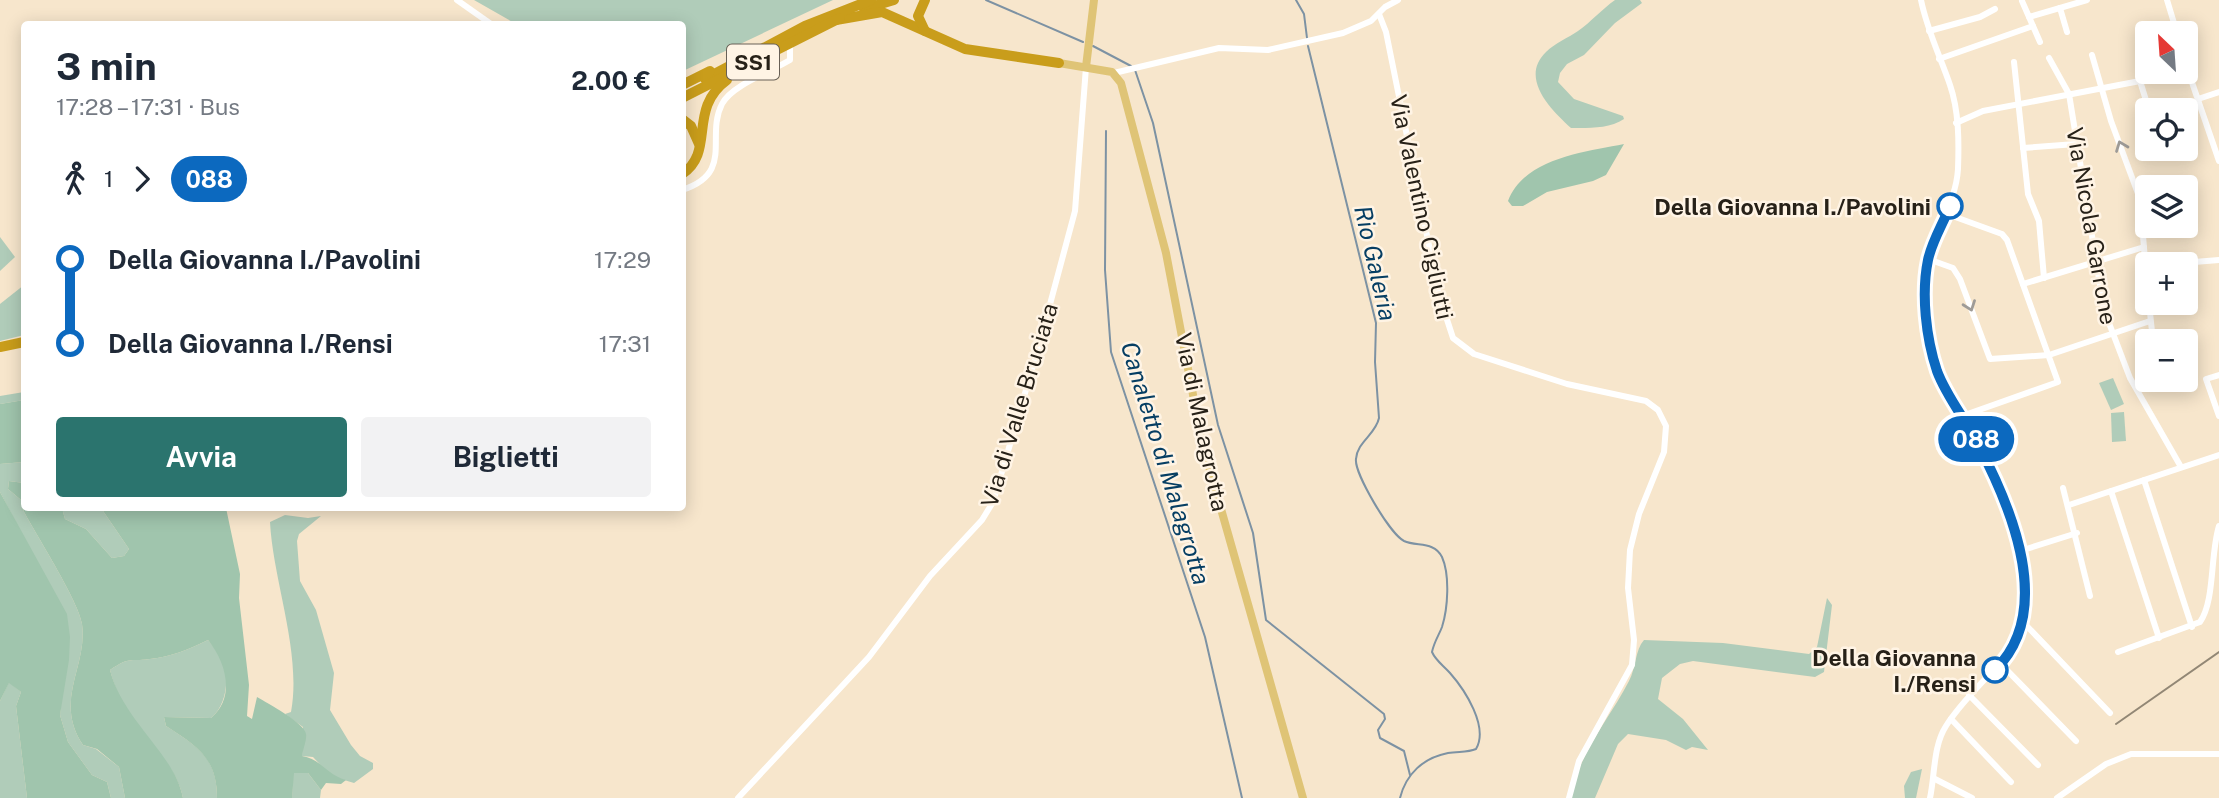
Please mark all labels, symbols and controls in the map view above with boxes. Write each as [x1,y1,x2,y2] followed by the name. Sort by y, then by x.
[2135,21,2198,84] north arrow
[2135,21,2198,392] map controls
[56,44,157,89] text: 3 min
[727,44,779,80] road number: SS1
[571,65,651,96] text: 2.00 €
[1385,92,1459,322] street label: Via Valentino Cigliutti
[56,93,240,120] text: 17:28 – 17:31 · Bus
[2135,98,2198,161] button: locate
[2061,125,2123,327] street label: Via Nicola Garrone
[2116,141,2130,153] one-way arrow
[56,160,94,198] icon: walk
[123,160,161,198] icon: forward
[104,165,113,192] text: 1
[185,165,233,193] text: 088
[2135,175,2198,238] button: layers
[1654,193,1931,220] place label: Della Giovanna I./Pavolini
[1937,193,1963,219] marker: Della Giovanna I./Pavolini
[1349,203,1403,323] water label: Rio Galeria
[108,244,421,275] text: Della Giovanna I./Pavolini
[594,246,651,273] text: 17:29
[2135,252,2198,315] button: +
[975,300,1063,510] street label: Via di Valle Bruciata
[1962,300,1976,312] one-way arrow
[108,328,393,359] text: Della Giovanna I./Rensi
[2135,329,2198,392] button: −
[599,330,651,357] text: 17:31
[1170,330,1234,514] street label: Via di Malagrotta
[1116,338,1216,588] water label: Canaletto di Malagrotta
[1936,416,2016,462] line badge: 088
[56,417,347,497] button: Avvia
[361,417,651,497] button: Biglietti
[1952,425,2000,453] text: 088
[1812,644,1976,697] place label: Della Giovanna I./Rensi
[1982,657,2008,683] marker: Della Giovanna I./Rensi

